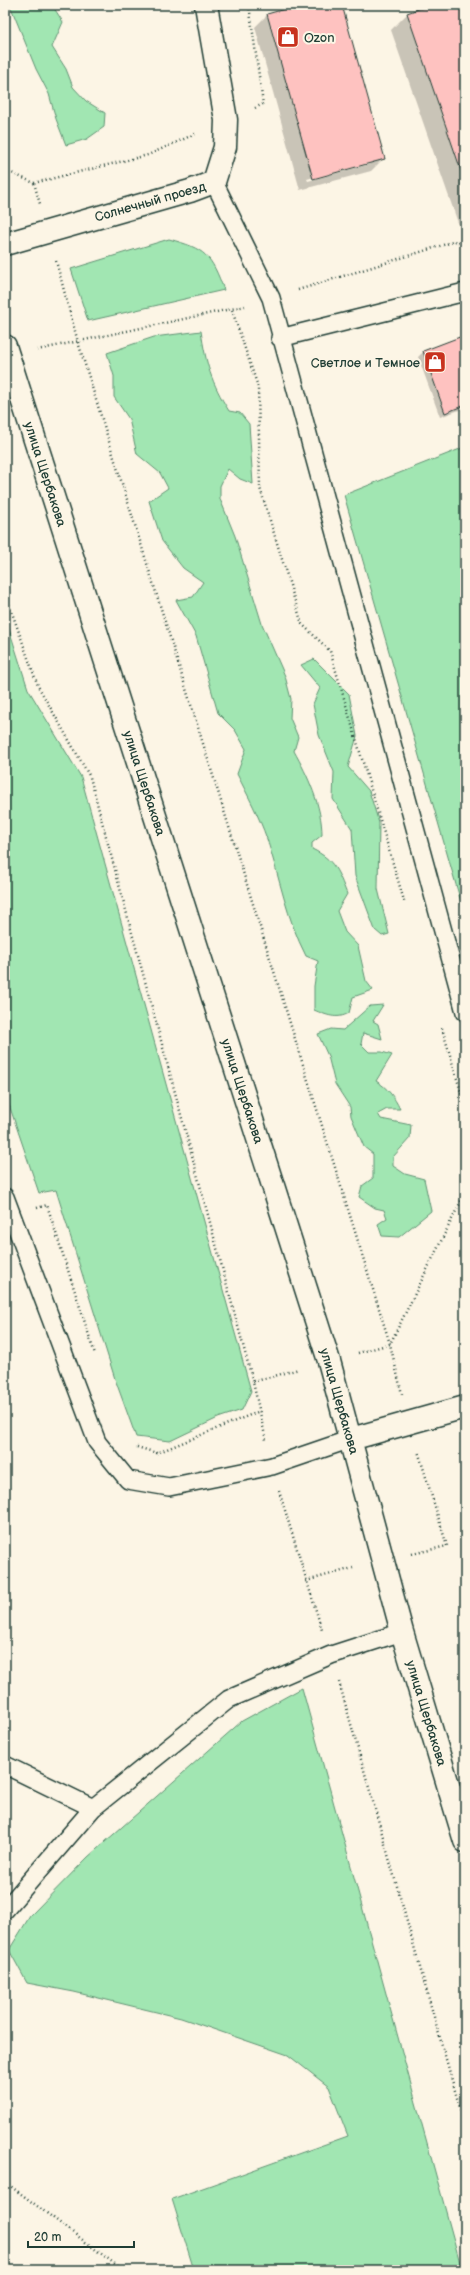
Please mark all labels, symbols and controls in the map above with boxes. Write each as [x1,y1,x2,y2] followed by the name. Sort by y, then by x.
[275,24,301,50] shop icon: Ozon
[304,30,334,46] place label: Ozon
[93,178,208,225] street label: Солнечный проезд
[422,349,448,375] shop icon: Светлое и Темное
[311,355,420,371] place label: Светлое и Темное
[21,420,70,529] street label: улица Щербакова
[120,729,169,838] street label: улица Щербакова
[218,1037,267,1146] street label: улица Щербакова
[316,1346,362,1456] street label: улица Щербакова
[402,1659,450,1768] street label: улица Щербакова
[28,2223,134,2249] scale bar
[34,2230,61,2245] text: 20 m

